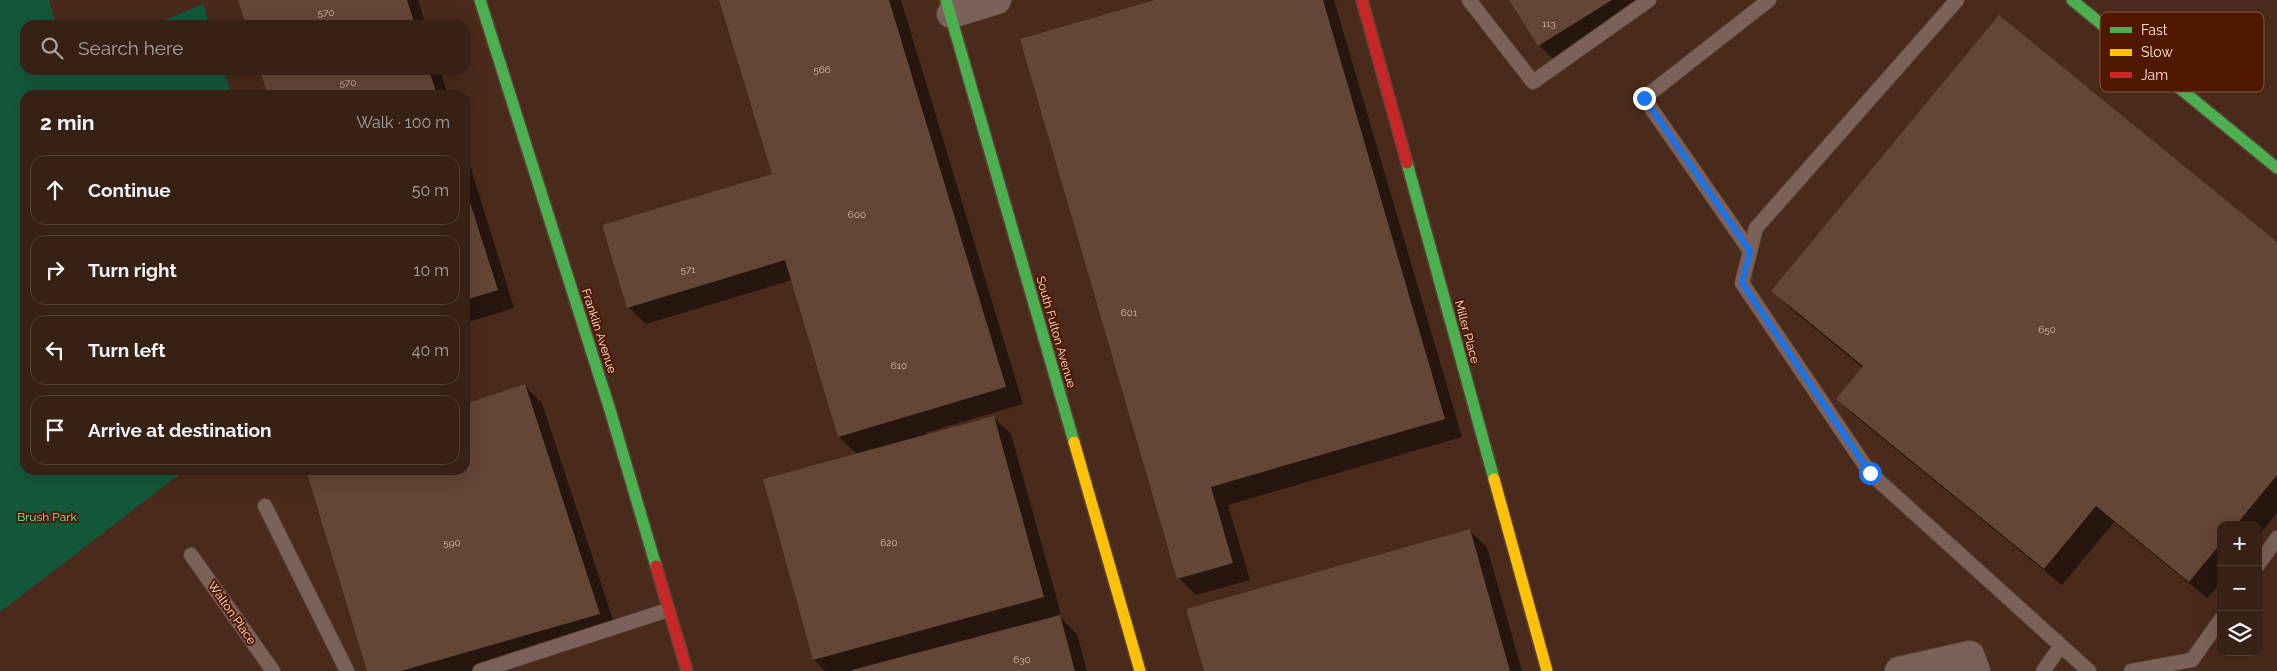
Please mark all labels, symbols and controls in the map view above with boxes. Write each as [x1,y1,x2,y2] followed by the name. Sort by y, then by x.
[318,7,334,18] house number: 570
[2100,12,2264,92] legend
[1542,18,1556,29] house number: 113
[20,20,470,75] search box
[2141,22,2168,38] text: Fast
[38,34,66,62] icon: search
[78,37,184,59] text: Search here
[2141,44,2173,60] text: Slow
[813,64,831,75] house number: 566
[2141,67,2168,83] text: Jam
[340,77,356,88] house number: 570
[1633,87,1656,110] route end
[40,110,94,135] text: 2 min
[356,113,450,132] text: Walk · 100 m
[41,176,69,204] icon: ahead
[88,179,171,201] text: Continue
[412,181,449,200] text: 50 m
[848,209,866,220] house number: 600
[41,256,69,284] icon: right
[88,259,177,281] text: Turn right
[414,261,449,280] text: 10 m
[680,264,696,275] house number: 571
[1033,275,1079,389] street label: South Fulton Avenue
[579,287,619,375] street label: Franklin Avenue
[1452,299,1482,365] street label: Miller Place
[1121,307,1138,318] house number: 601
[2038,324,2056,335] house number: 650
[41,336,69,364] icon: left
[88,339,165,361] text: Turn left
[412,341,449,360] text: 40 m
[891,360,907,371] house number: 610
[41,416,69,444] icon: arrive
[88,419,272,441] text: Arrive at destination
[1859,462,1882,485] route start
[17,510,77,524] park label: Brush Park
[2217,521,2262,656] map controls
[2217,521,2262,566] button: +
[443,537,461,548] house number: 590
[880,537,898,548] house number: 620
[2217,566,2262,611] button: −
[205,579,259,647] street label: Walton Place
[2217,611,2262,656] button: layers
[1013,654,1031,665] house number: 630

